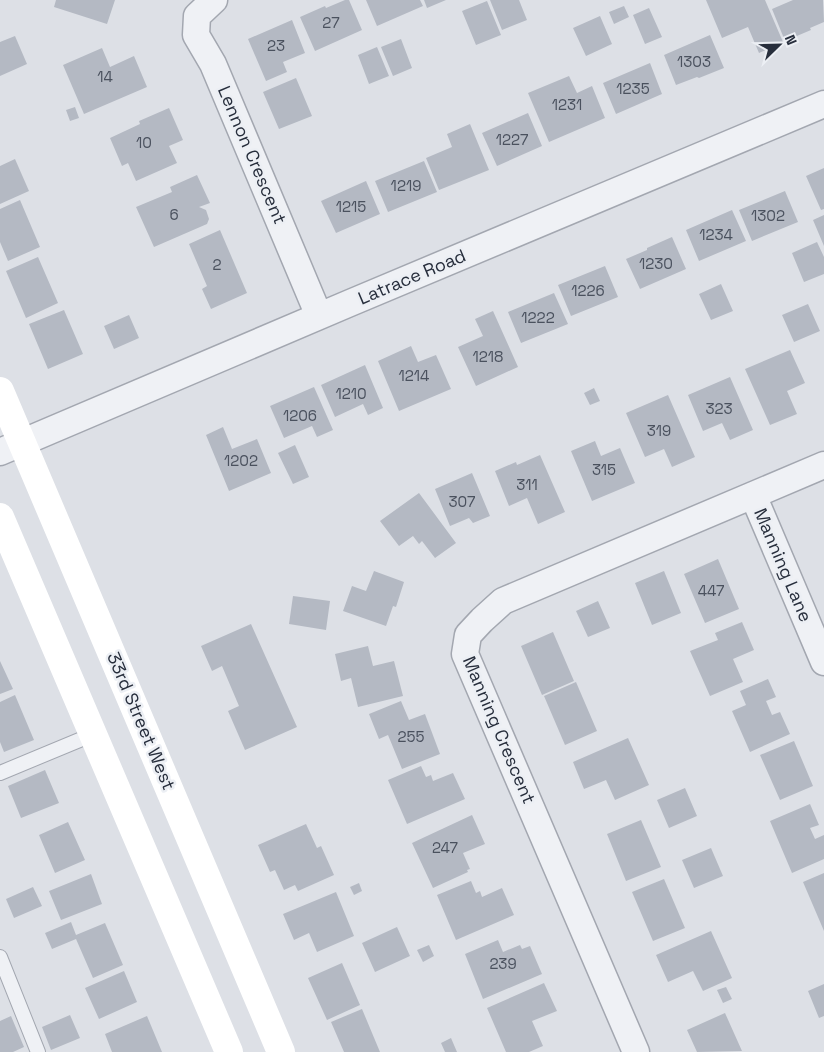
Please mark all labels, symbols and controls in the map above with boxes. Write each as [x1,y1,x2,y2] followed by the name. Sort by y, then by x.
[322,13,340,32] house number: 27
[754,20,804,70] north arrow
[781,32,801,48] text: N
[267,36,285,55] house number: 23
[677,52,711,71] house number: 1303
[97,67,113,86] house number: 14
[616,79,650,98] house number: 1235
[213,82,292,227] street label: Lennon Crescent
[552,95,582,114] house number: 1231
[496,130,528,149] house number: 1227
[136,133,152,152] house number: 10
[391,176,421,195] house number: 1219
[336,197,366,216] house number: 1215
[169,205,179,224] house number: 6
[751,206,785,225] house number: 1302
[699,225,733,244] house number: 1234
[355,244,469,310] street label: Latrace Road
[639,254,673,273] house number: 1230
[212,255,222,274] house number: 2
[571,281,605,300] house number: 1226
[521,308,555,327] house number: 1222
[473,347,503,366] house number: 1218
[399,366,429,385] house number: 1214
[335,384,367,403] house number: 1210
[705,399,733,418] house number: 323
[283,406,317,425] house number: 1206
[647,421,671,440] house number: 319
[224,451,258,470] house number: 1202
[592,460,616,479] house number: 315
[516,475,538,494] house number: 311
[449,492,475,511] house number: 307
[749,504,818,625] street label: Manning Lane
[698,581,724,600] house number: 447
[102,648,181,793] street label: 33rd Street West
[458,652,541,807] street label: Manning Crescent
[397,727,425,746] house number: 255
[432,838,458,857] house number: 247
[489,954,517,973] house number: 239

